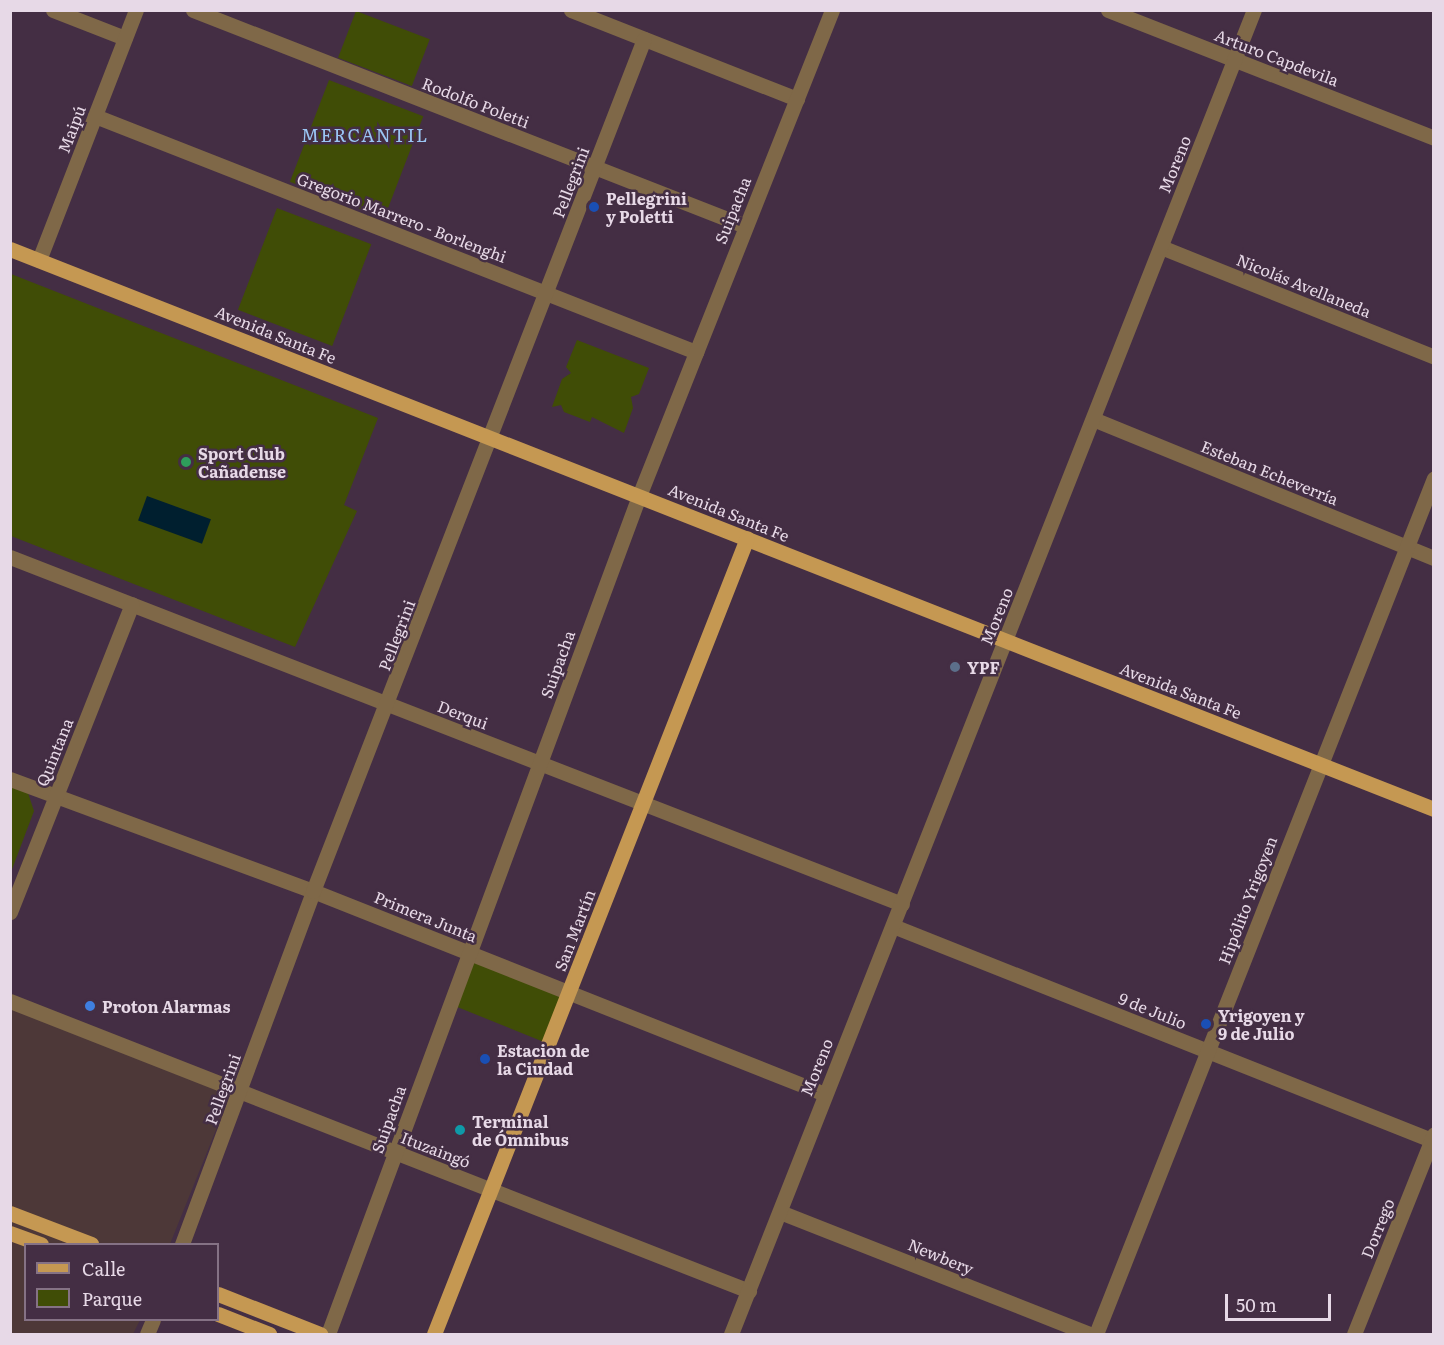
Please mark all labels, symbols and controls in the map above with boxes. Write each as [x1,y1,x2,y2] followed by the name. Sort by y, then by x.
[1212,25,1342,89] street label: Arturo Capdevila
[420,73,532,131] street label: Rodolfo Poletti
[53,102,89,156] street label: Maipú
[301,124,429,146] district label: MERCANTIL
[1154,132,1194,196] street label: Moreno
[548,144,592,220] street label: Pellegrini
[295,168,509,266] street label: Gregorio Marrero - Borlenghi
[710,174,754,246] street label: Suipacha
[606,188,687,226] place label: Pellegrini y Poletti
[587,200,601,214] marker: Pellegrini y Poletti
[1234,249,1374,321] street label: Nicolás Avellaneda
[213,301,339,367] street label: Avenida Santa Fe
[1199,436,1341,508] street label: Esteban Echeverría
[198,443,286,481] place label: Sport Club Cañadense
[179,455,193,469] marker: Sport Club Cañadense
[666,479,792,545] street label: Avenida Santa Fe
[976,584,1016,648] street label: Moreno
[374,597,418,673] street label: Pellegrini
[536,628,578,700] street label: Suipacha
[967,657,1000,677] place label: YPF
[1117,658,1245,722] street label: Avenida Santa Fe
[948,660,962,674] marker: YPF
[435,696,491,732] street label: Derqui
[32,715,76,789] street label: Quintana
[1214,833,1280,967] street label: Hipólito Yrigoyen
[372,887,480,945] street label: Primera Junta
[550,887,598,973] street label: San Martín
[1116,988,1190,1032] street label: 9 de Julio
[102,996,230,1016] place label: Proton Alarmas
[83,999,97,1013] marker: Proton Alarmas
[1218,1005,1305,1043] place label: Yrigoyen y 9 de Julio
[1199,1017,1213,1031] marker: Yrigoyen y 9 de Julio
[796,1035,836,1099] street label: Moreno
[497,1040,590,1078] place label: Estacion de la Ciudad
[200,1051,244,1127] street label: Pellegrini
[478,1052,492,1066] marker: Estacion de la Ciudad
[367,1083,409,1155] street label: Suipacha
[472,1111,569,1149] place label: Terminal de Ómnibus
[453,1123,467,1137] marker: Terminal de Ómnibus
[398,1127,474,1171] street label: Ituzaingó
[1356,1195,1398,1261] street label: Dorrego
[905,1234,977,1278] street label: Newbery
[24,1243,219,1321] legend
[82,1255,125,1282] text: Calle
[1228,1282,1334,1320] scale bar
[82,1285,142,1312] text: Parque
[1236,1291,1277,1318] text: 50 m

